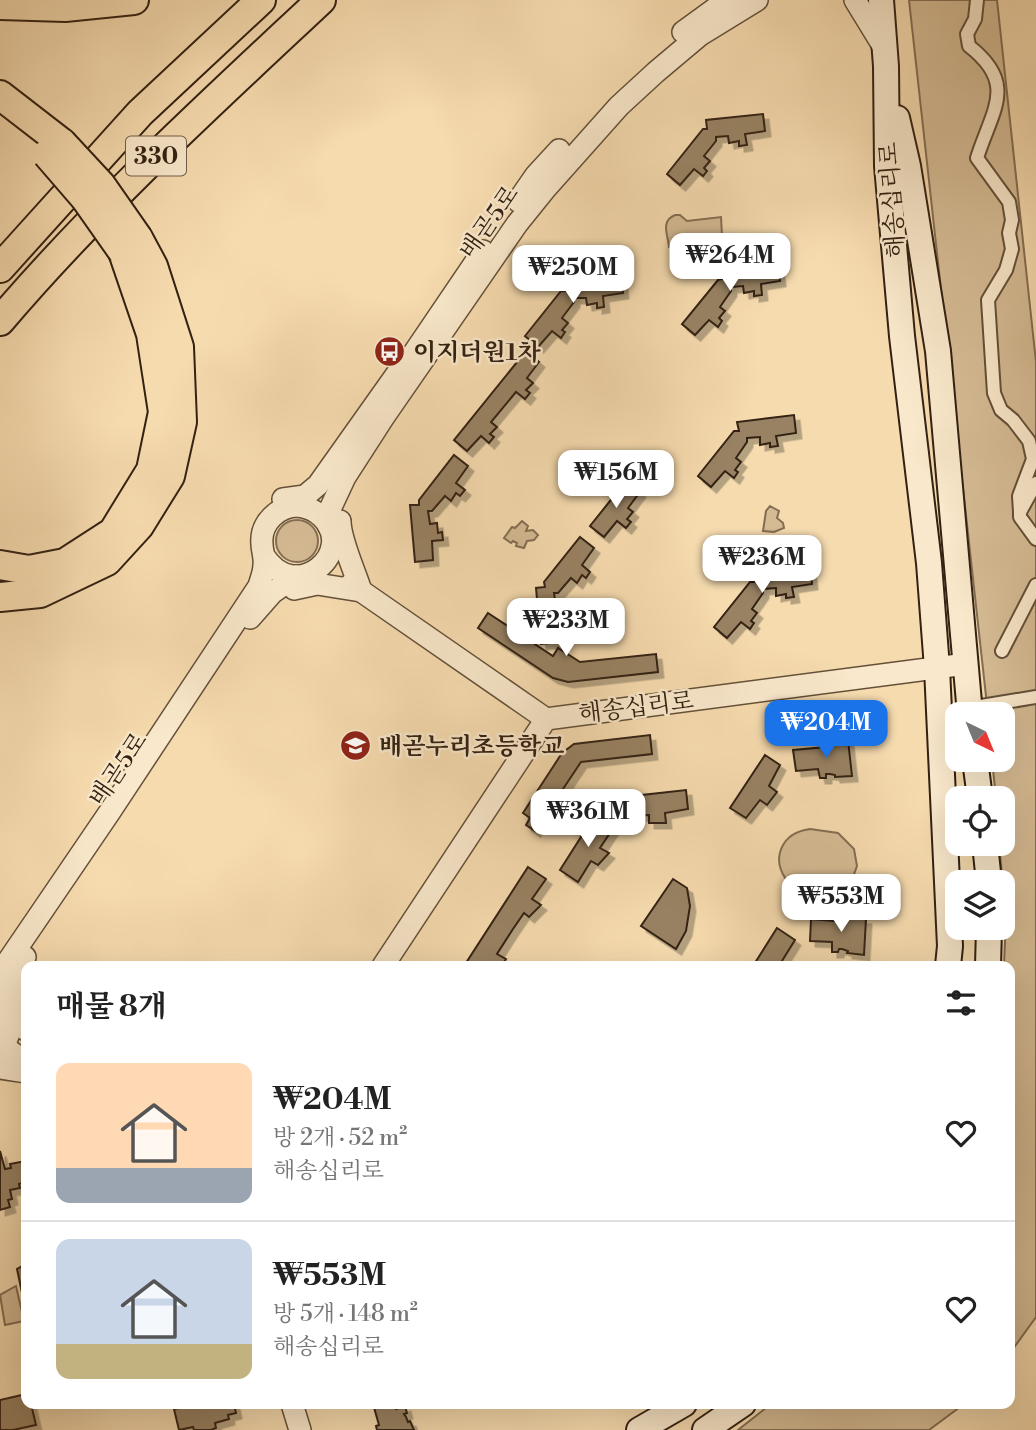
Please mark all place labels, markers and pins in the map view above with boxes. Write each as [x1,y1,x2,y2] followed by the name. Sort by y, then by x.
[681,233,779,293] pin: ₩264M
[524,246,622,305] pin: ₩250M
[373,335,407,369] bus stop icon: 이지더원1차
[413,338,541,368] place label: 이지더원1차
[567,450,665,510] pin: ₩156M
[713,536,811,595] pin: ₩236M
[517,598,615,658] pin: ₩233M
[777,700,875,760] pin: ₩204M
[339,729,373,763] school or university icon: 배곧누리초등학교
[379,732,564,762] place label: 배곧누리초등학교
[539,790,637,849] pin: ₩361M
[792,874,890,934] pin: ₩553M

